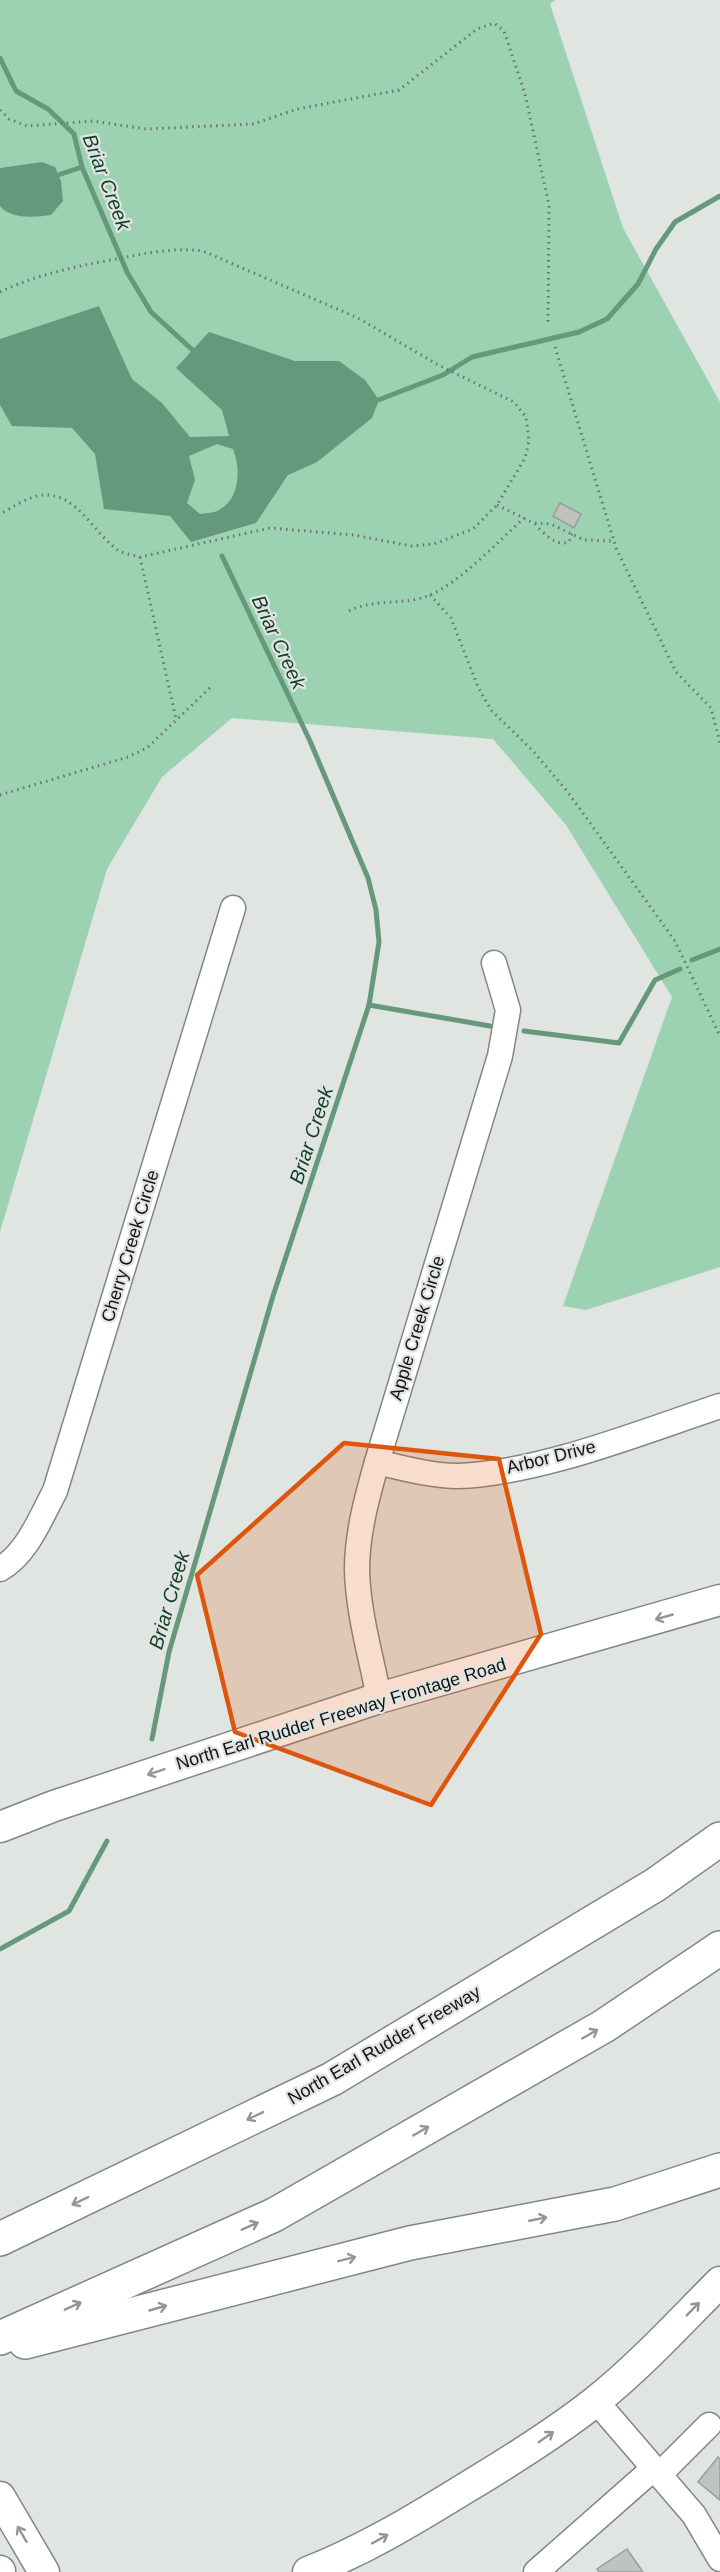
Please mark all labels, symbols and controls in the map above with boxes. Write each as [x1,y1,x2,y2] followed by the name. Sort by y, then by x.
[79,131,136,234] water label: Briar Creek
[248,592,311,693] water label: Briar Creek
[285,1083,337,1186] water label: Briar Creek
[97,1168,163,1324] street label: Cherry Creek Circle
[385,1253,449,1403] street label: Apple Creek Circle
[504,1436,598,1478] street label: Arbor Drive
[144,1547,194,1652] water label: Briar Creek
[655,1611,674,1623] one-way arrow
[174,1654,508,1774] street label: North Earl Rudder Freeway Frontage Road
[147,1767,166,1778] one-way arrow
[284,1982,484,2108] street label: North Earl Rudder Freeway
[581,2028,598,2040] one-way arrow
[247,2110,265,2122] one-way arrow
[412,2125,429,2137] one-way arrow
[71,2195,89,2207] one-way arrow
[528,2213,547,2224] one-way arrow
[241,2219,259,2231] one-way arrow
[337,2252,356,2264] one-way arrow
[63,2299,81,2311] one-way arrow
[148,2301,167,2313] one-way arrow
[685,2302,700,2317] one-way arrow
[537,2431,553,2443] one-way arrow
[16,2526,28,2543] one-way arrow
[371,2533,388,2545] one-way arrow

